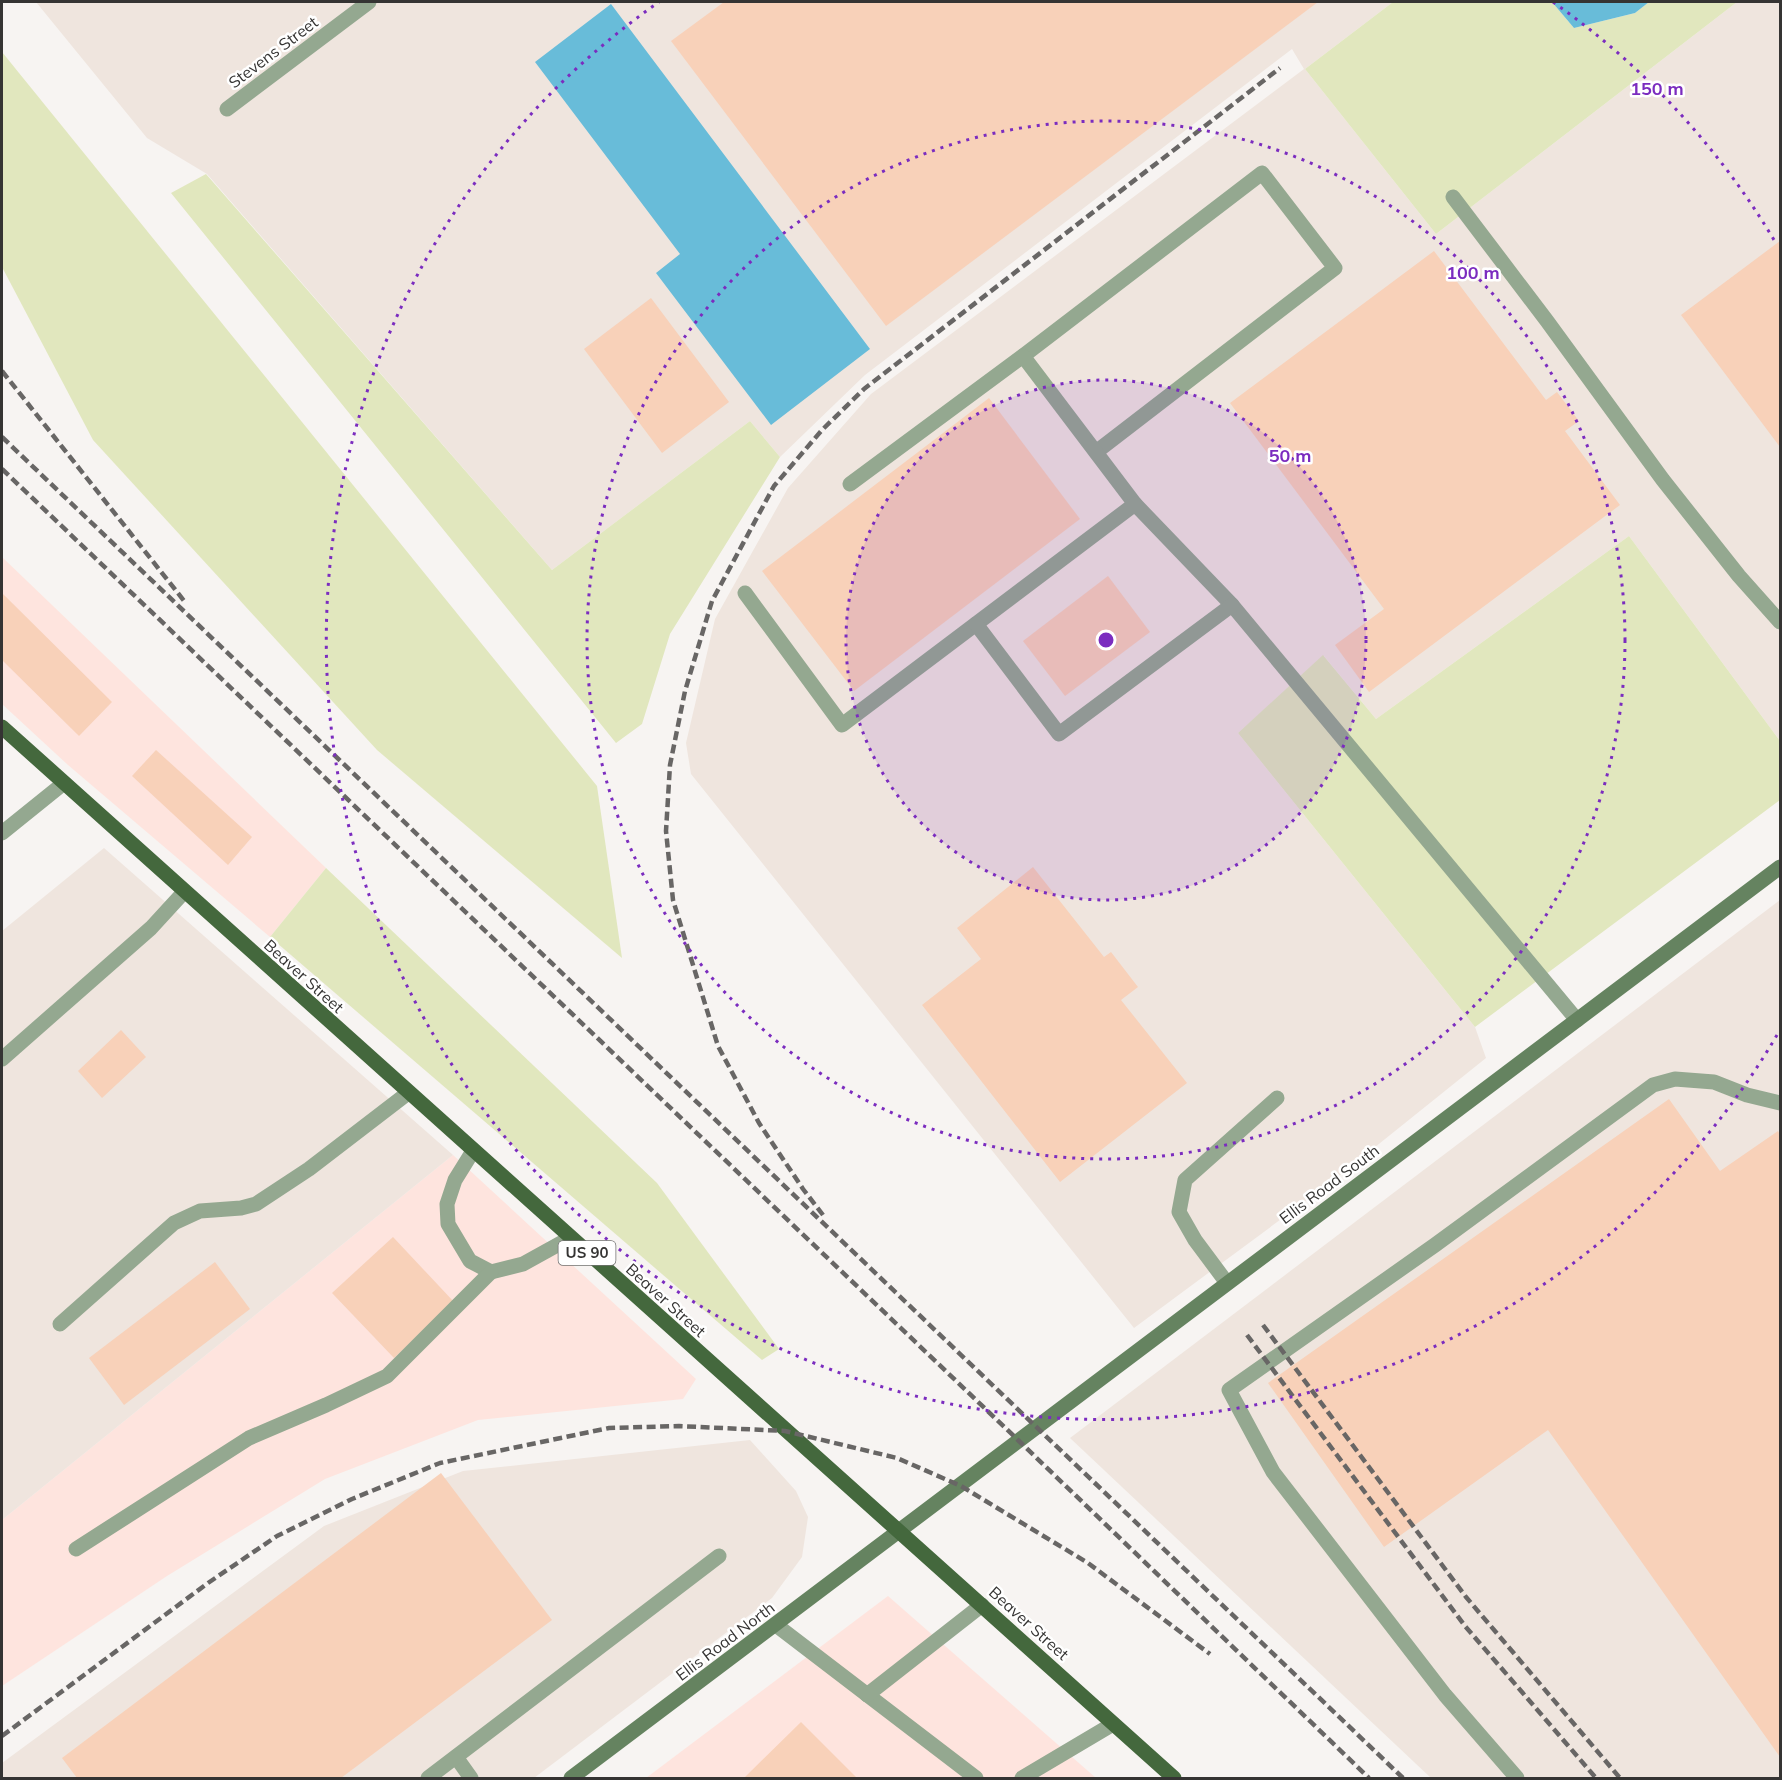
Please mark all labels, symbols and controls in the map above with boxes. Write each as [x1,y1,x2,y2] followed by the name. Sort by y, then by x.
[224,12,322,92] street label: Stevens Street
[1630,77,1684,100] text: 150 m
[1446,261,1500,284] text: 100 m
[1269,444,1311,467] text: 50 m
[1096,630,1116,650] centre of rings
[260,935,348,1017] street label: Beaver Street
[1275,1140,1383,1228] street label: Ellis Road South
[558,1241,616,1265] road number: US 90
[622,1259,710,1341] street label: Beaver Street
[985,1582,1073,1664] street label: Beaver Street
[672,1597,778,1685] street label: Ellis Road North

